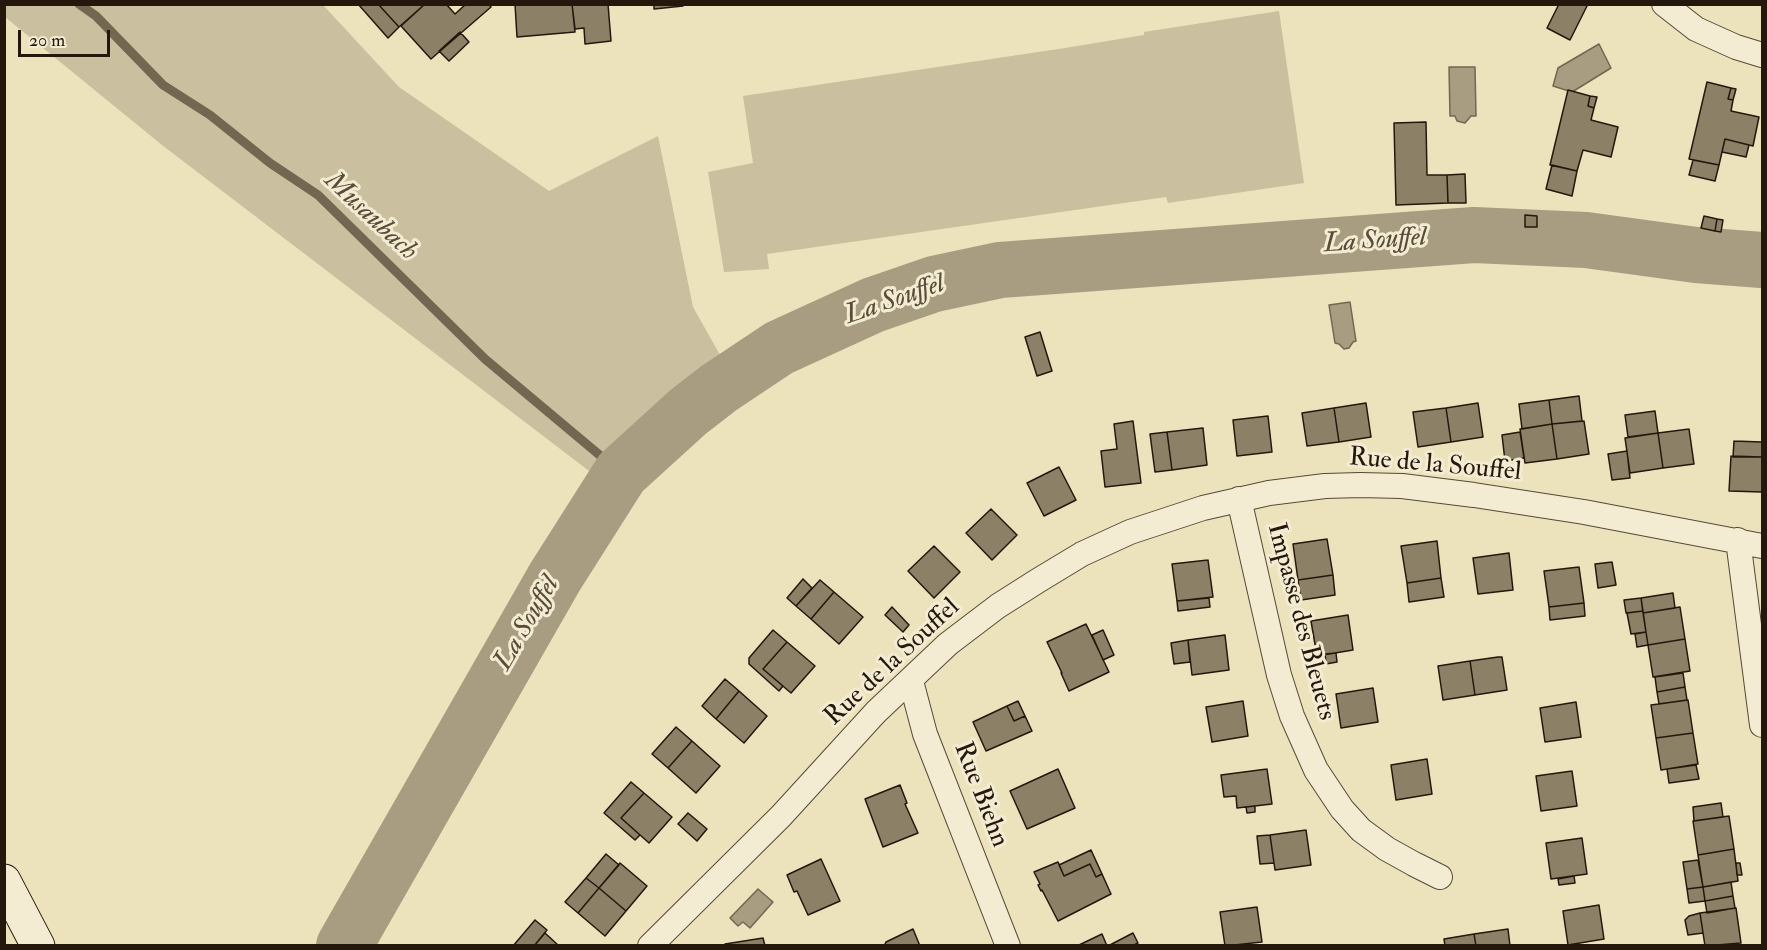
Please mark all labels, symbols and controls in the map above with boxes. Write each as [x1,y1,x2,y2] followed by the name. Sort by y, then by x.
[21,18,112,56] scale bar
[29,29,65,52] text: 20 m
[317,166,423,268] water label: Musaubach
[1323,222,1427,262] water label: La Souffel
[841,269,949,333] water label: La Souffel
[1348,443,1522,489] street label: Rue de la Souffel
[1259,520,1341,724] street label: Impasse des Bleuets
[488,571,568,677] water label: La Souffel
[819,593,967,733] street label: Rue de la Souffel
[946,738,1014,852] street label: Rue Biehn

